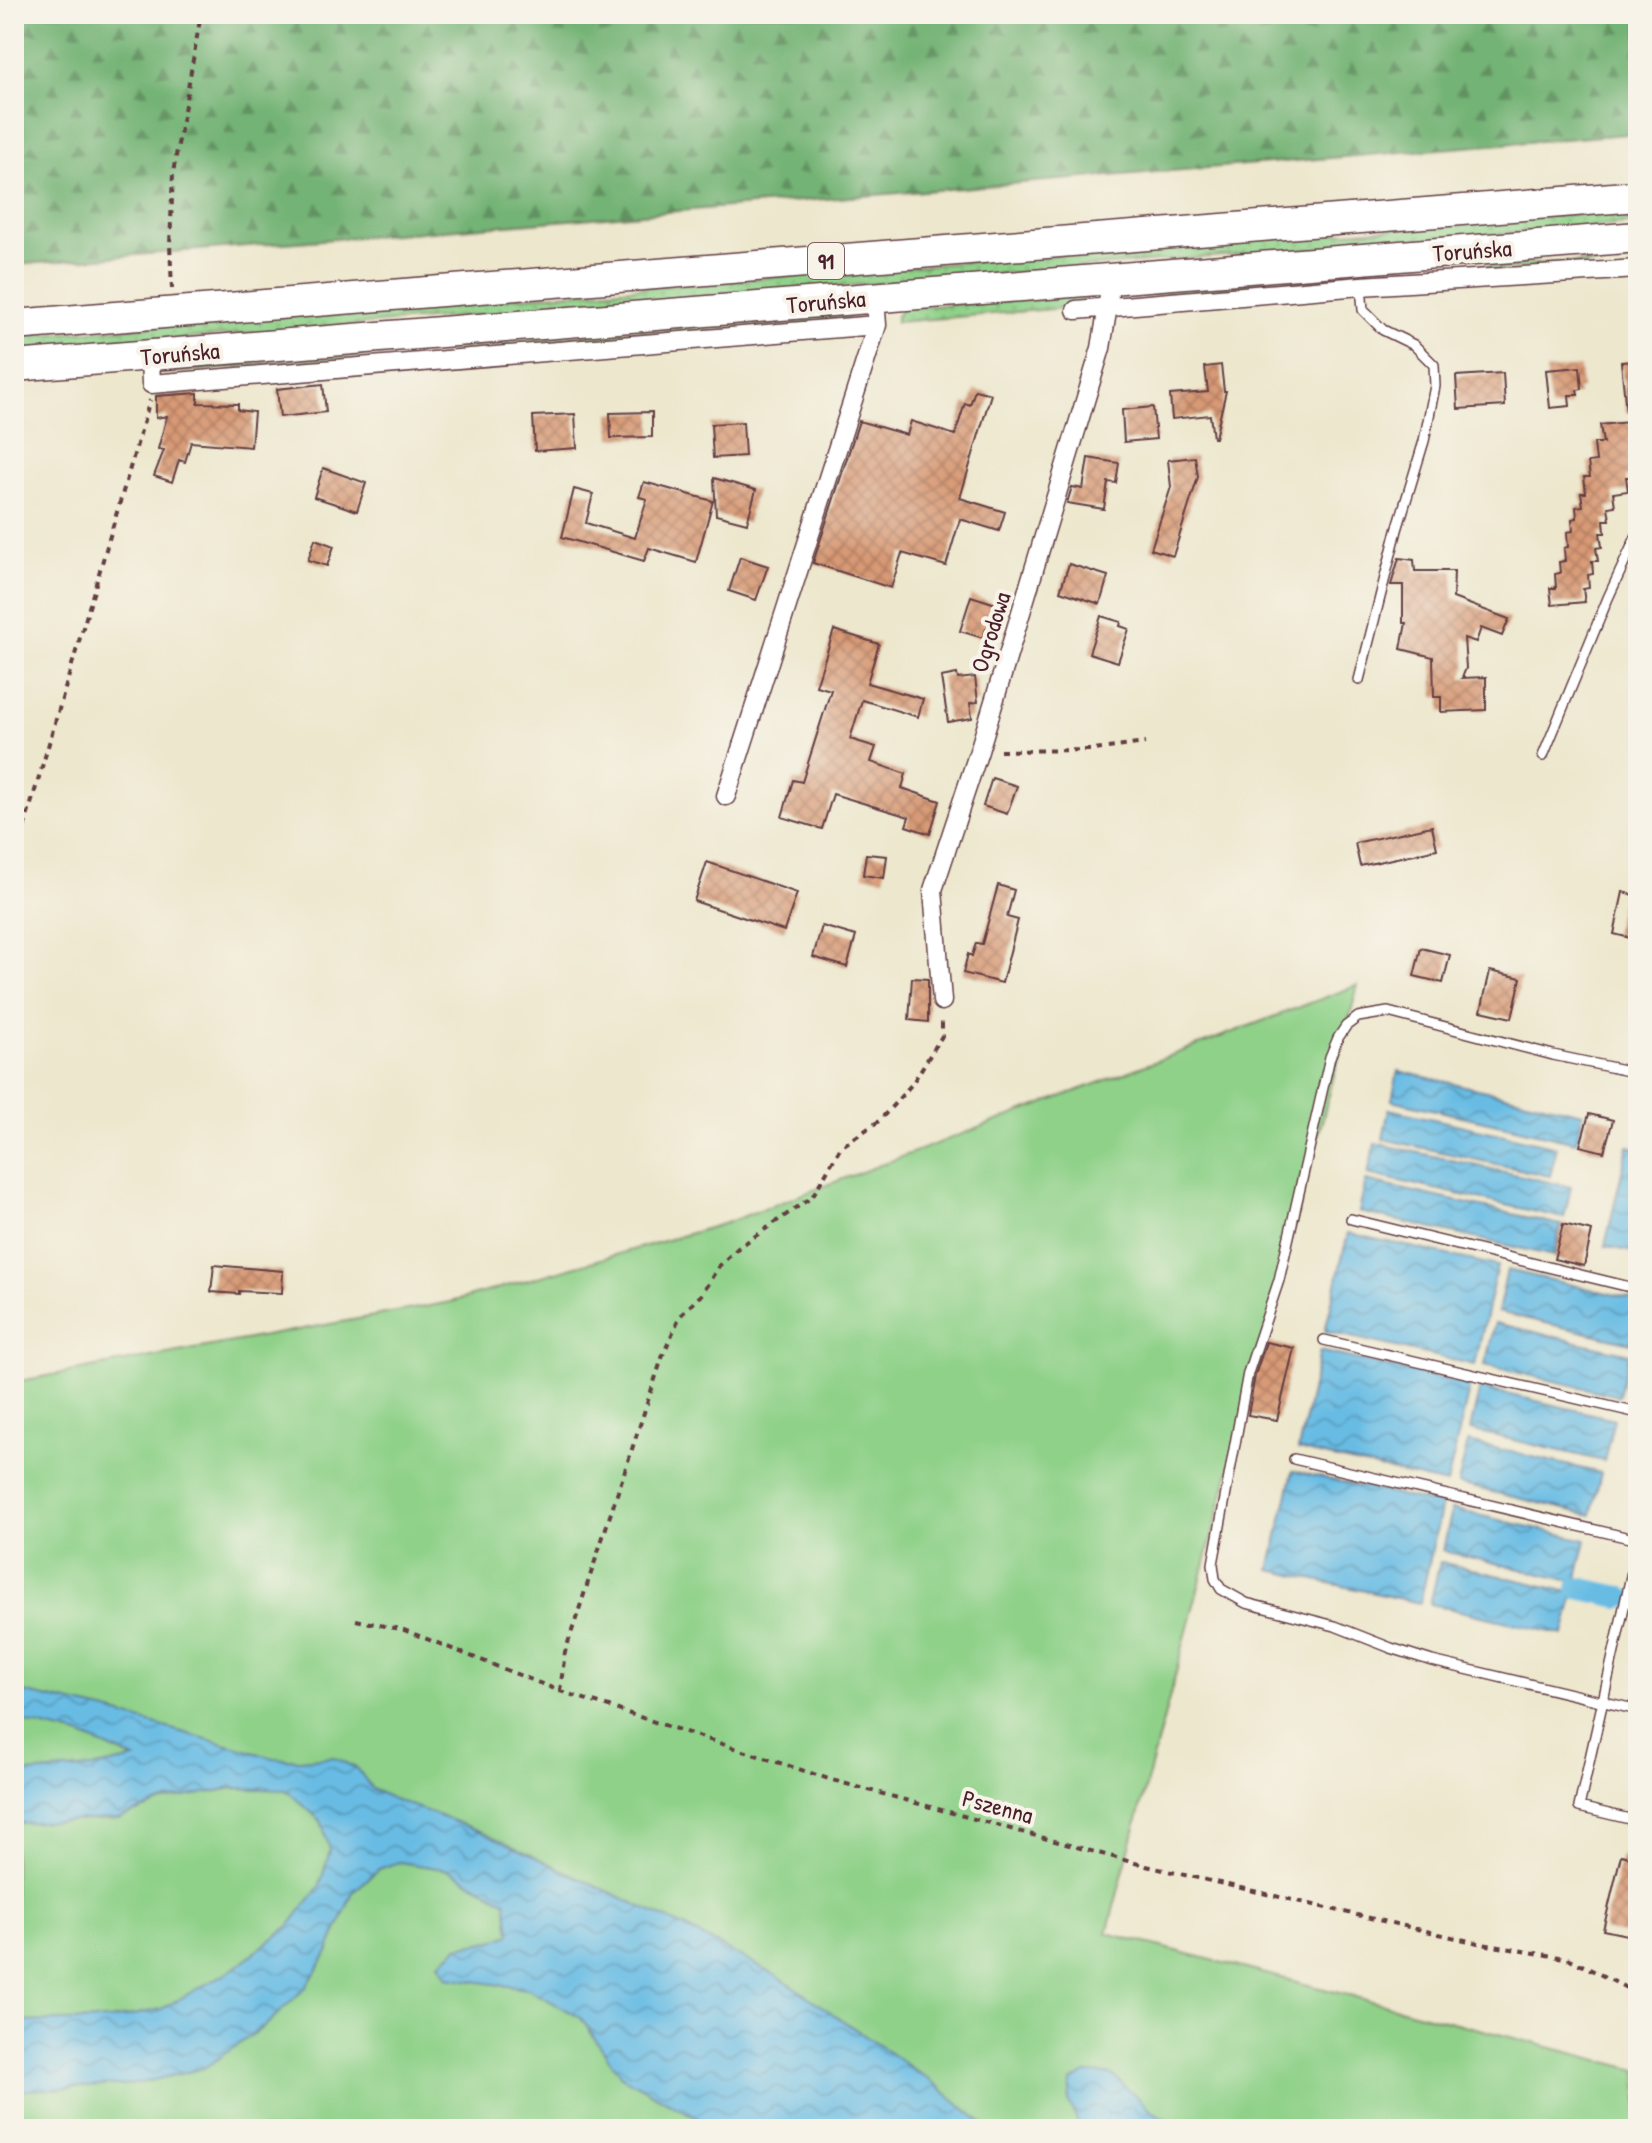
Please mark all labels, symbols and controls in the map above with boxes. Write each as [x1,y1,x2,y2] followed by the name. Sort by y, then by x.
[1431,231,1513,269] street label: Toruńska
[808,243,844,279] road number: 91
[785,282,867,320] street label: Toruńska
[139,334,221,372] street label: Toruńska
[963,588,1017,676] street label: Ogrodowa
[959,1781,1037,1831] street label: Pszenna

